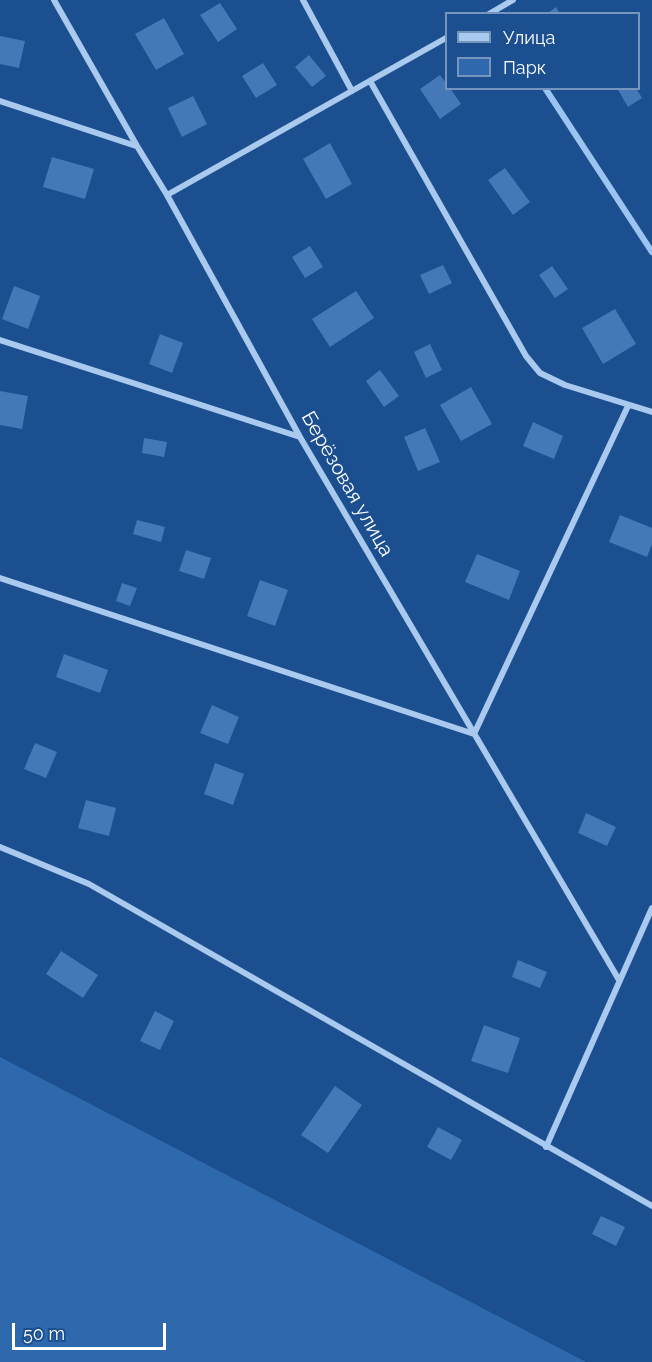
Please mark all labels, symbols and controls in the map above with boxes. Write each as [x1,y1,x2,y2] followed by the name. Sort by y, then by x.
[445,12,640,90] legend
[503,27,555,48] text: Улица
[503,57,546,78] text: Парк
[296,407,398,561] street label: Берёзовая улица
[15,1311,170,1349] scale bar
[23,1323,65,1344] text: 50 m

